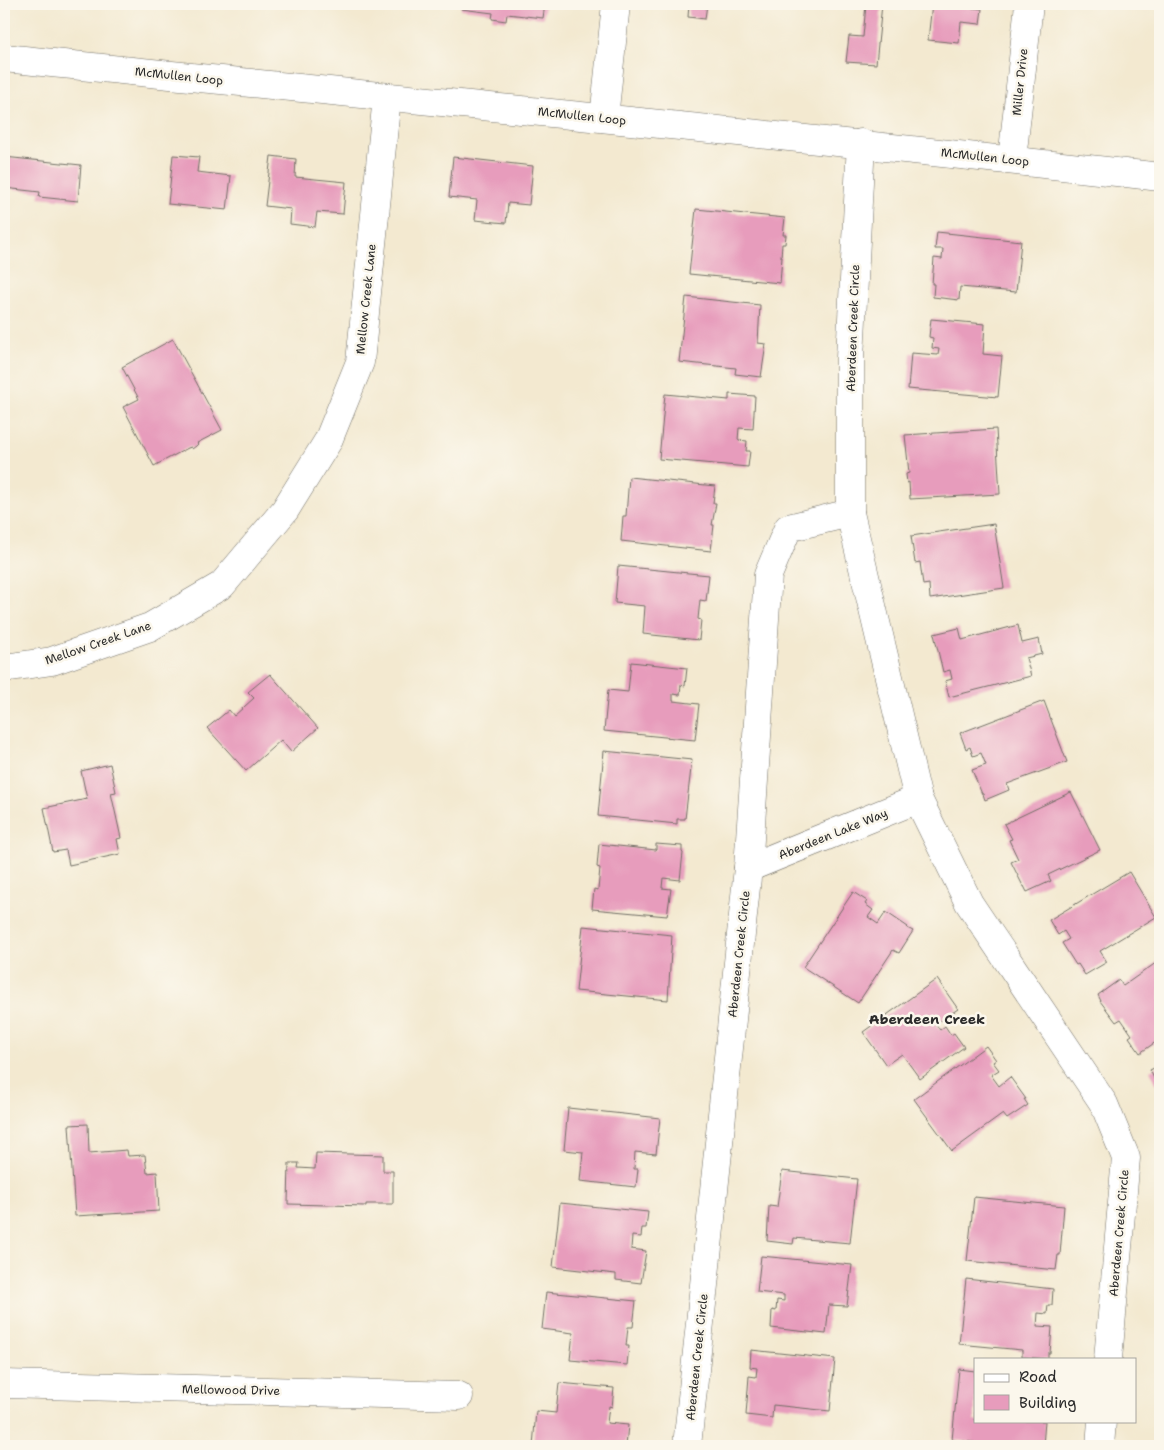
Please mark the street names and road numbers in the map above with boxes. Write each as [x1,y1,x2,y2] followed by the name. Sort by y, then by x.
[1009,47,1032,116] street label: Miller Drive
[134,63,224,89] street label: McMullen Loop
[537,103,627,129] street label: McMullen Loop
[940,144,1030,170] street label: McMullen Loop
[352,243,380,355] street label: Mellow Creek Lane
[843,264,863,392] street label: Aberdeen Creek Circle
[43,617,153,669] street label: Mellow Creek Lane
[776,805,890,863] street label: Aberdeen Lake Way
[724,889,754,1018] street label: Aberdeen Creek Circle
[1105,1169,1133,1297] street label: Aberdeen Creek Circle
[682,1292,712,1421] street label: Aberdeen Creek Circle
[182,1381,280,1399] street label: Mellowood Drive

